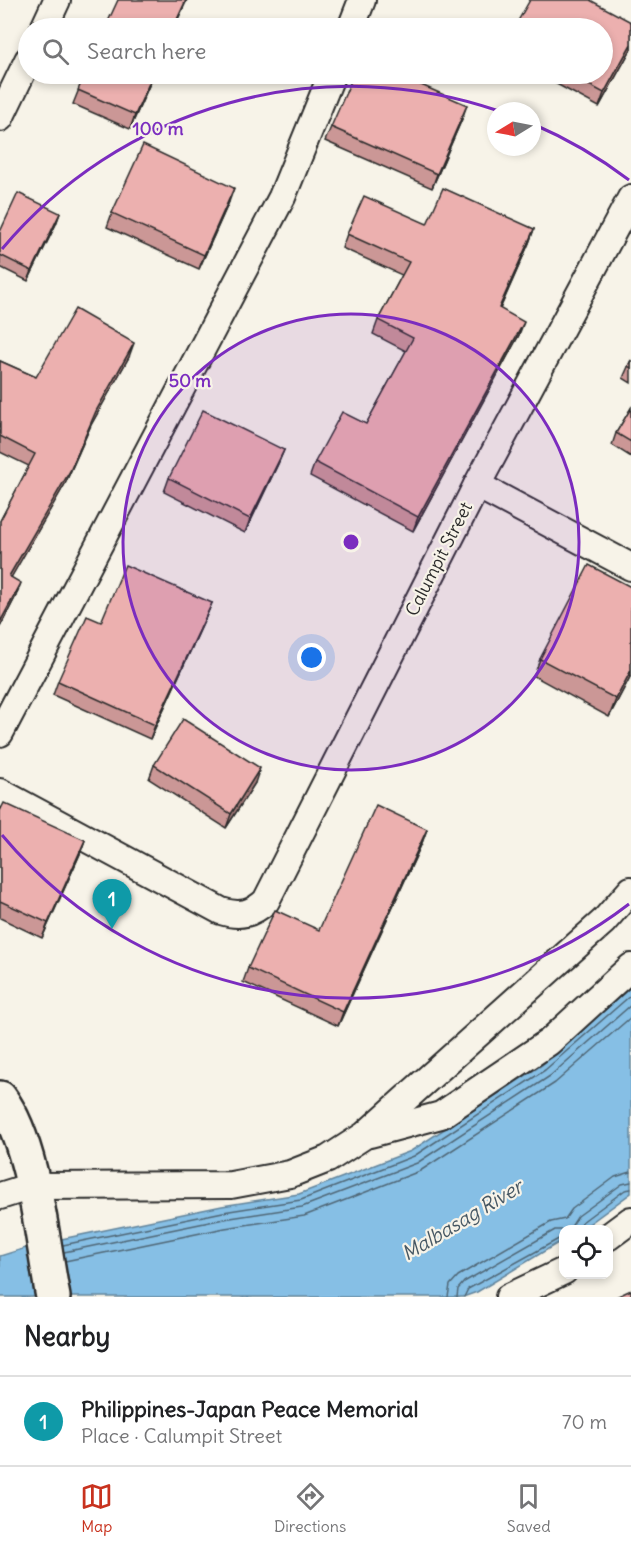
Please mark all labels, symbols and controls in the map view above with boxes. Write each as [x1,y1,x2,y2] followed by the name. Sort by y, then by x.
[18,18,613,84] search box
[39,35,72,68] icon: search
[87,37,206,65] text: Search here
[487,102,541,156] north arrow
[133,117,184,140] text: 100 m
[169,369,211,392] text: 50 m
[400,498,477,620] street label: Calumpit Street
[341,532,361,552] centre of rings
[297,643,326,672] your location
[92,880,132,929] pin: 1
[397,1172,529,1265] water label: Malbasag River
[559,1225,613,1279] map controls
[559,1225,613,1279] button: locate
[24,1320,110,1353] text: Nearby
[81,1395,419,1423] text: Philippines-Japan Peace Memorial
[40,1409,47,1434] text: 1
[562,1409,607,1434] text: 70 m
[81,1423,282,1448] text: Place · Calumpit Street
[80,1480,113,1536] tab: Map
[274,1480,346,1536] tab: Directions
[507,1480,551,1536] tab: Saved

